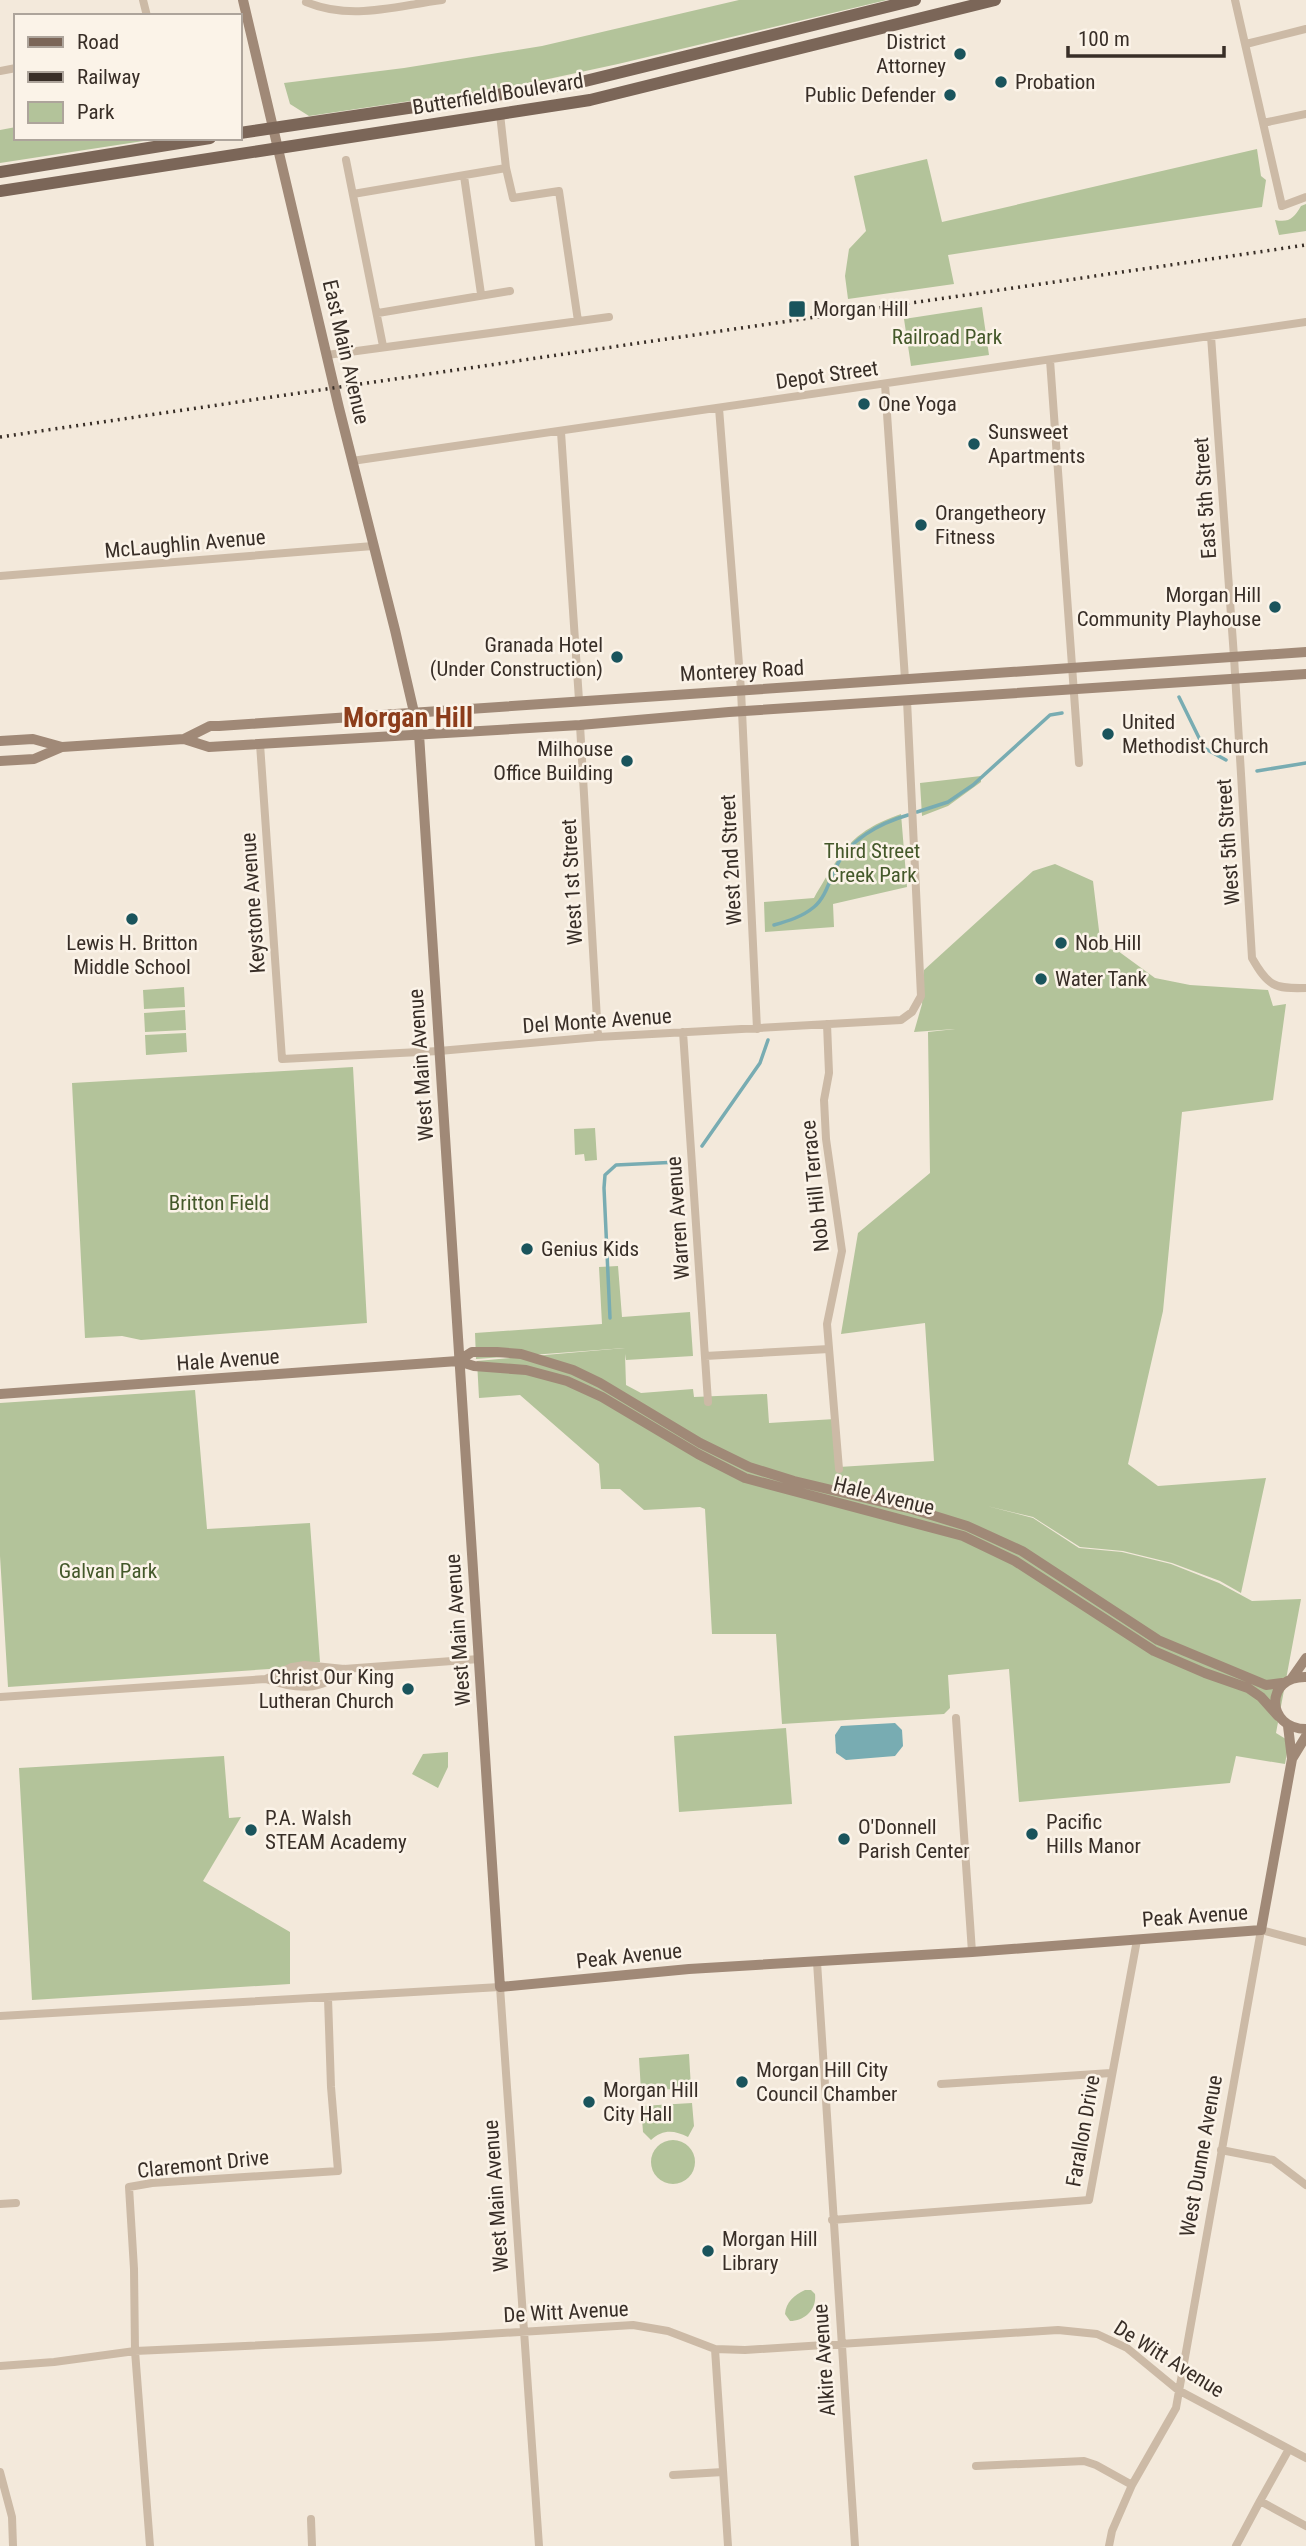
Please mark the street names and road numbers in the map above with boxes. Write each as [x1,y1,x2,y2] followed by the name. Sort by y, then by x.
[411,69,585,119] street label: Butterfield Boulevard
[318,278,374,427] street label: East Main Avenue
[774,356,880,394] street label: Depot Street
[1189,436,1221,560] street label: East 5th Street
[104,525,267,563] street label: McLaughlin Avenue
[679,656,805,686] street label: Monterey Road
[1212,778,1244,906] street label: West 5th Street
[716,794,746,926] street label: West 2nd Street
[557,818,587,946] street label: West 1st Street
[236,832,270,974] street label: Keystone Avenue
[404,988,438,1142] street label: West Main Avenue
[522,1004,672,1038] street label: Del Monte Avenue
[796,1119,834,1253] street label: Nob Hill Terrace
[662,1155,694,1280] street label: Warren Avenue
[176,1344,280,1376] street label: Hale Avenue
[831,1472,937,1520] street label: Hale Avenue
[441,1553,475,1707] street label: West Main Avenue
[1141,1900,1249,1932] street label: Peak Avenue
[575,1939,683,1973] street label: Peak Avenue
[1061,2073,1105,2189] street label: Farallon Drive
[1175,2073,1227,2239] street label: West Dunne Avenue
[479,2119,513,2273] street label: West Main Avenue
[136,2145,270,2183] street label: Claremont Drive
[503,2297,629,2327] street label: De Witt Avenue
[808,2303,840,2417] street label: Alkire Avenue
[1110,2316,1229,2402] street label: De Witt Avenue

